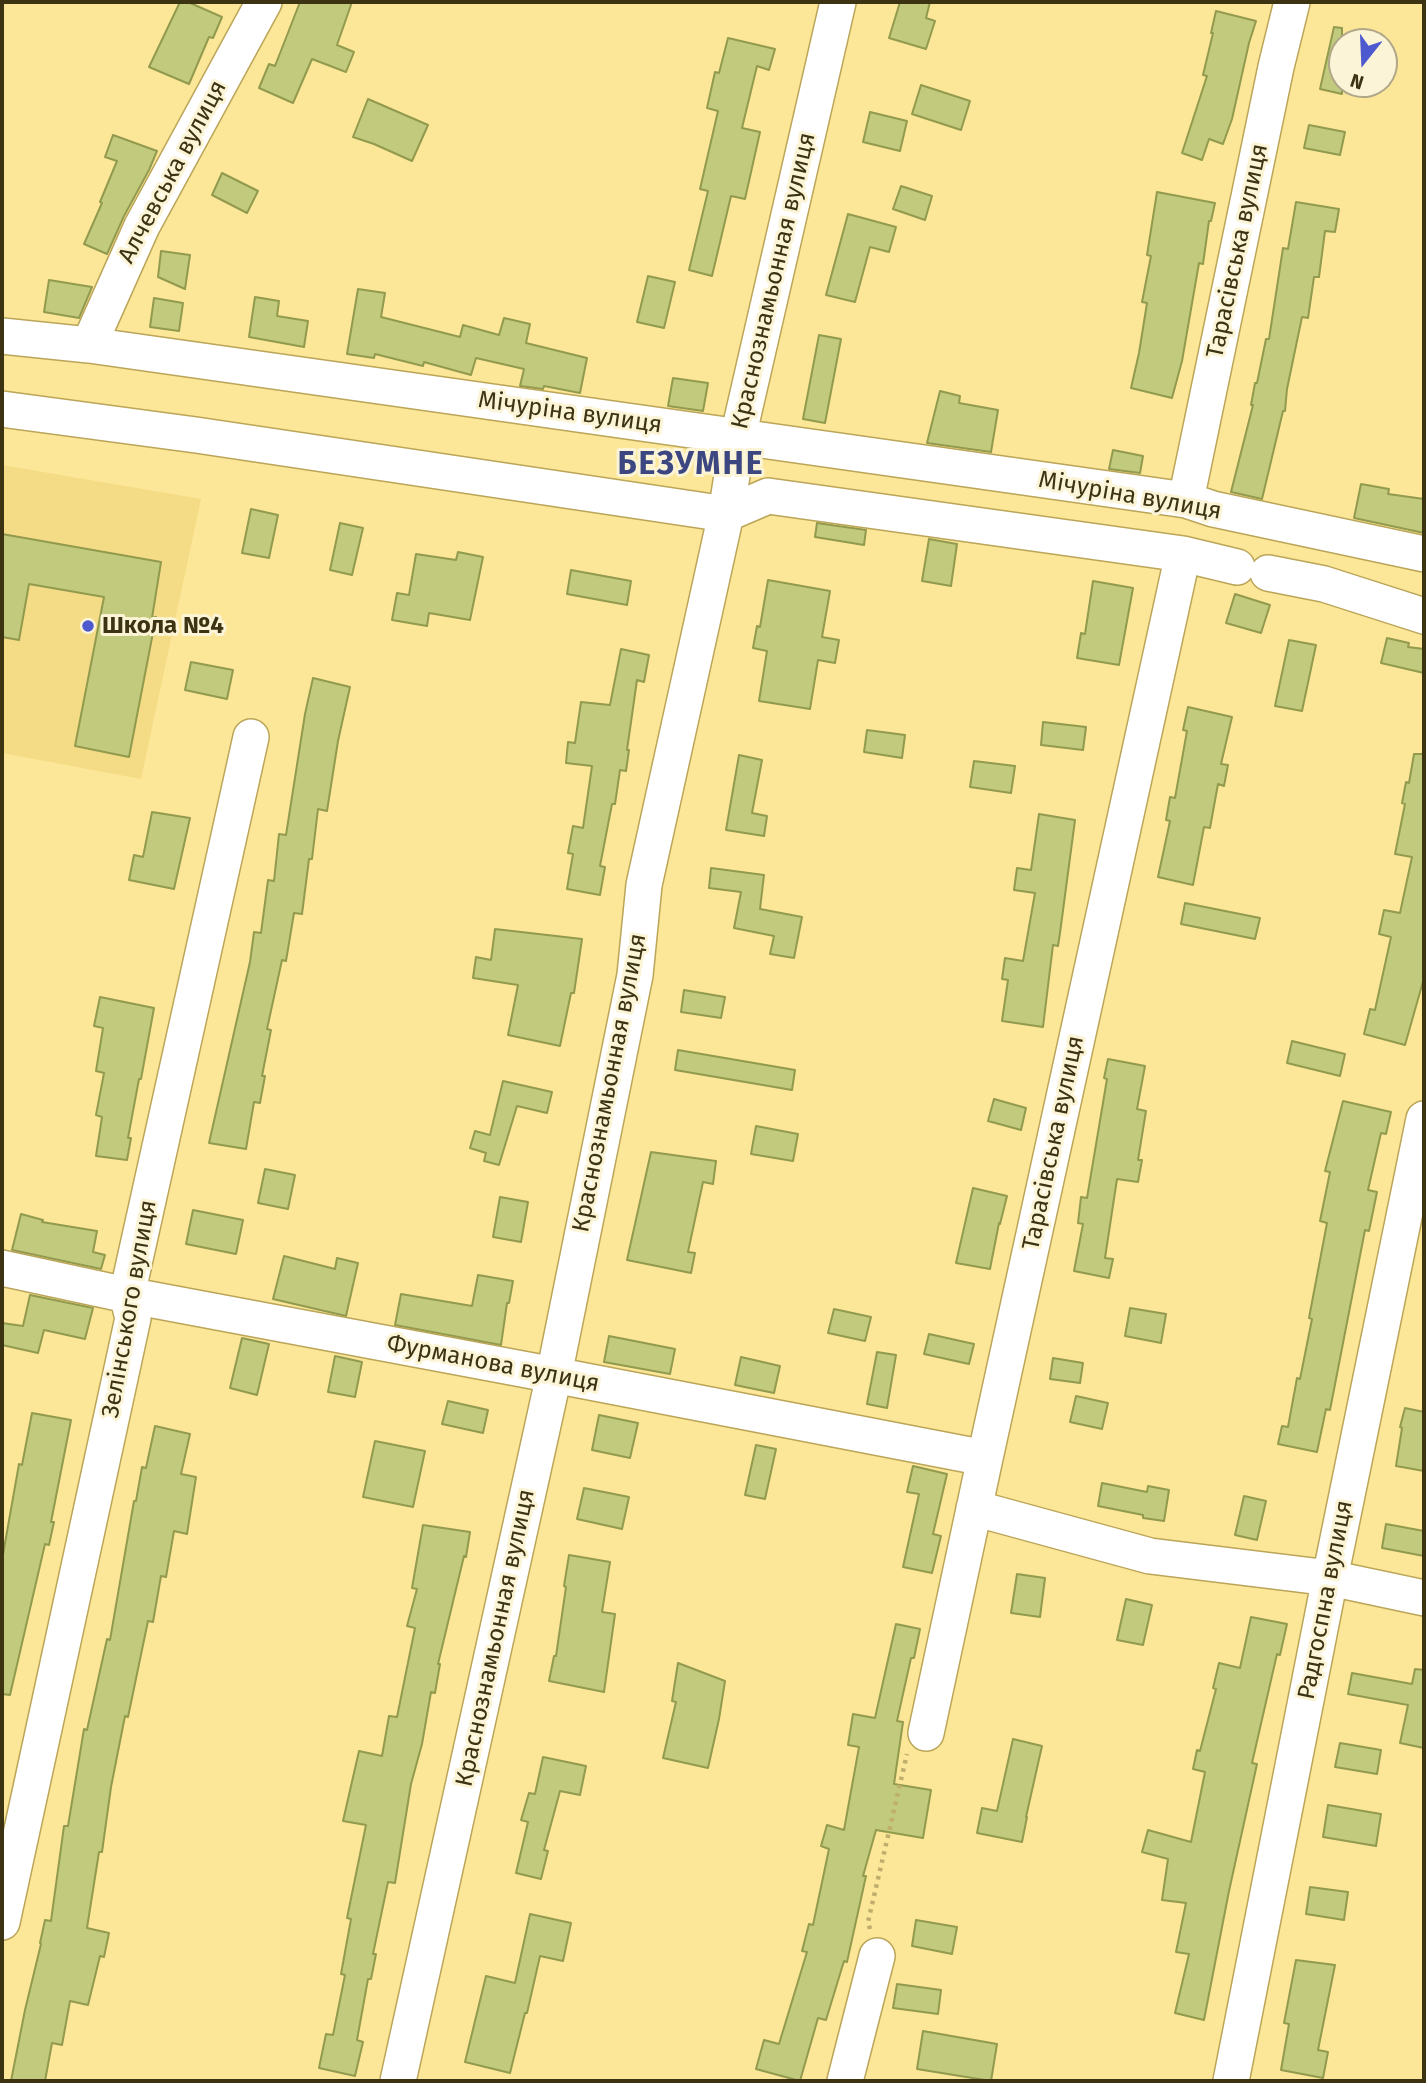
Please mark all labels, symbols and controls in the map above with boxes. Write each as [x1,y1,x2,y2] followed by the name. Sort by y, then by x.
[1328,28,1398,98] north arrow
[1347,69,1367,94] text: N
[113,76,233,268] street label: Алчевська вулиця
[726,130,822,432] street label: Краснознамьонная вулиця
[1201,141,1275,361] street label: Тарасівська вулиця
[476,386,664,440] street label: Мічуріна вулиця
[618,446,764,484] district label: БЕЗУМНЕ
[1036,466,1224,526] street label: Мічуріна вулиця
[102,612,224,640] place label: Школа №4
[80,618,96,634] marker: Школа №4
[567,931,653,1235] street label: Краснознамьонная вулиця
[1017,1033,1091,1253] street label: Тарасівська вулиця
[97,1198,163,1420] street label: Зелінського вулиця
[384,1329,602,1399] street label: Фурманова вулиця
[450,1487,542,1789] street label: Краснознамьонная вулиця
[1293,1498,1359,1702] street label: Радгоспна вулиця

